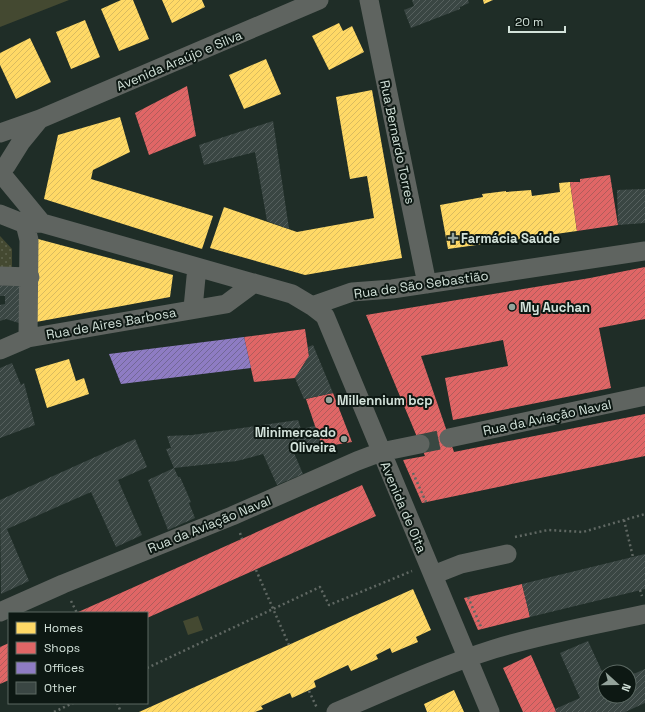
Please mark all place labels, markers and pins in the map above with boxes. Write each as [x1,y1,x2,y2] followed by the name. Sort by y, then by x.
[461,230,560,247] place label: Farmácia Saúde
[448,233,458,243] marker: Farmácia Saúde
[520,299,590,316] place label: My Auchan
[507,302,517,312] marker: My Auchan
[337,392,432,409] place label: Millennium bcp
[324,395,334,405] marker: Millennium bcp
[255,424,336,456] place label: Minimercado Oliveira
[339,434,349,444] marker: Minimercado Oliveira

